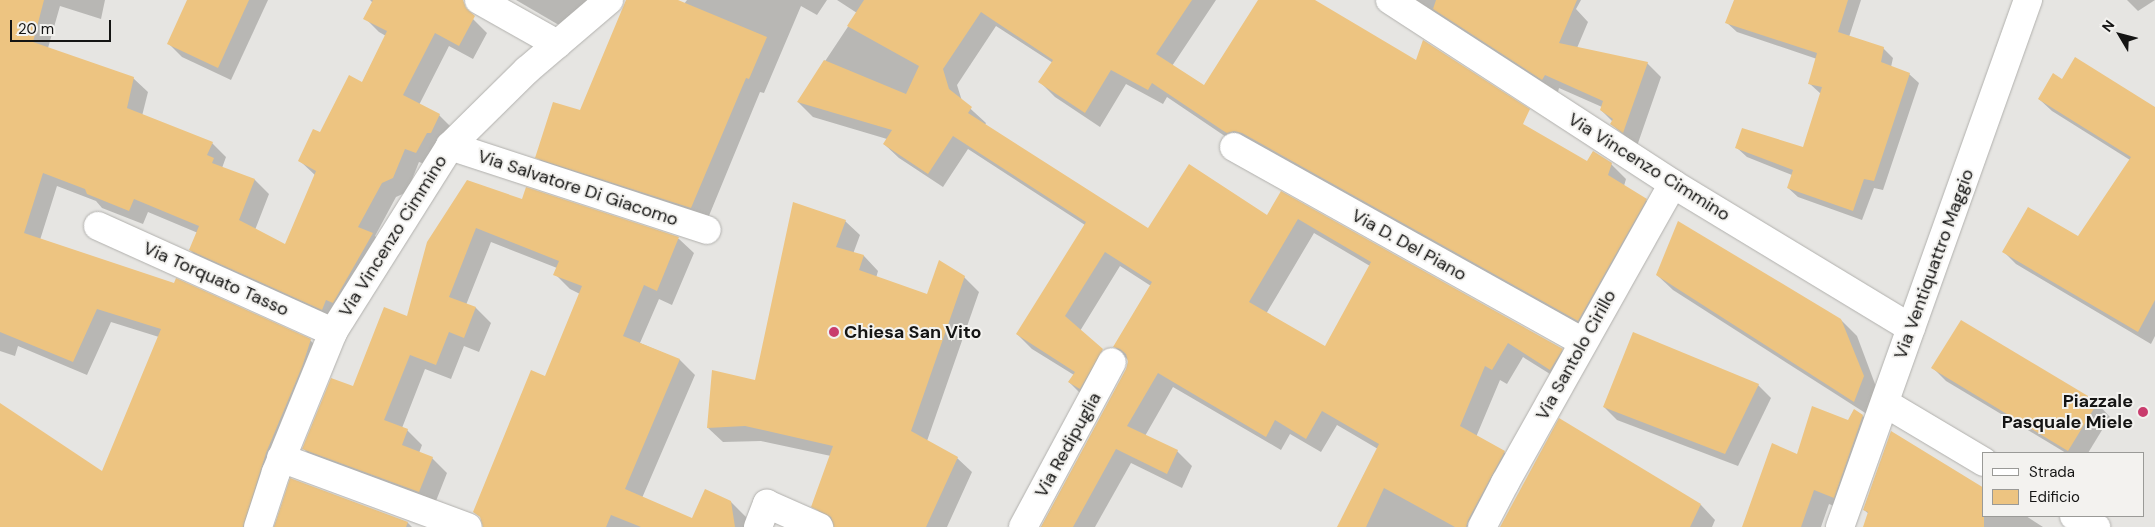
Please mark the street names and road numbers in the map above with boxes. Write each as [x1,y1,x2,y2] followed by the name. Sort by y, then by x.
[1564,108,1734,226] street label: Via Vincenzo Cimmino
[475,145,681,231] street label: Via Salvatore Di Giacomo
[334,151,452,321] street label: Via Vincenzo Cimmino
[1890,166,1978,362] street label: Via Ventiquattro Maggio
[1348,205,1470,285] street label: Via D. Del Piano
[140,237,292,321] street label: Via Torquato Tasso
[1531,286,1621,424] street label: Via Santolo Cirillo
[1030,389,1106,501] street label: Via Redipuglia

